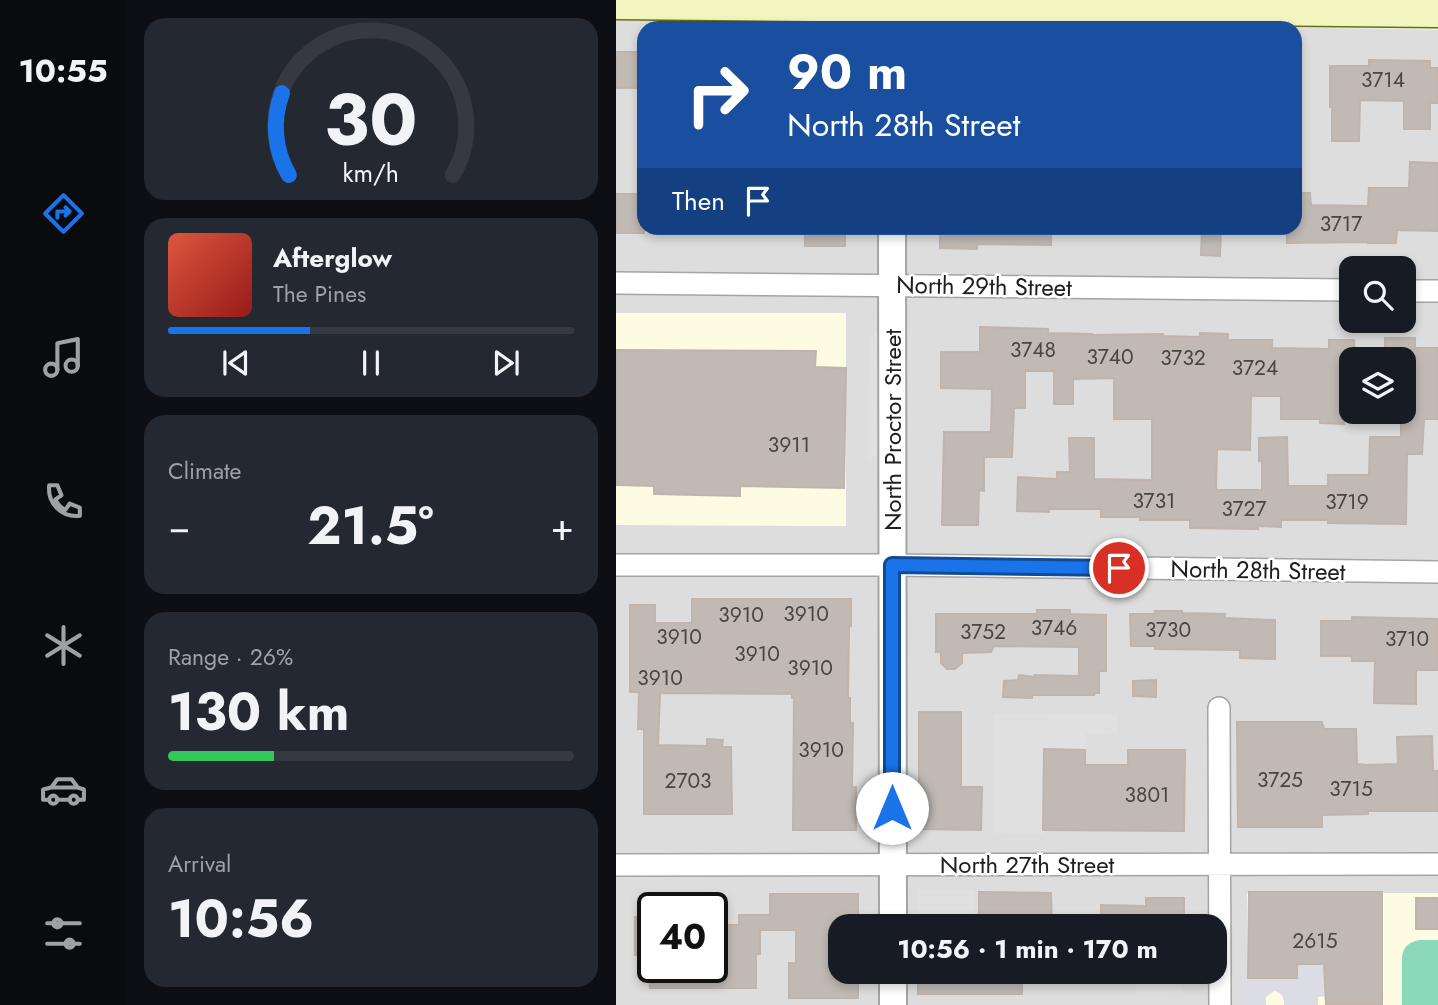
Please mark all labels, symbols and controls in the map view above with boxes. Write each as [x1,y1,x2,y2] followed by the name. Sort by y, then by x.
[787,37,907,107] text: 90 m
[18,48,108,94] text: 10:55
[672,49,763,140] icon: right
[1361,65,1405,95] house number: 3714
[324,67,418,172] text: 30
[787,102,1020,148] text: North 28th Street
[343,155,399,191] text: km/h
[672,182,725,220] text: Then
[739,182,777,220] icon: arrive
[39,189,88,238] icon: directions
[1320,209,1362,239] house number: 3717
[273,239,392,277] text: Afterglow
[1339,256,1416,424] map controls
[1339,256,1416,333] button: search
[896,267,1072,305] street label: North 29th Street
[273,277,366,311] text: The Pines
[875,329,910,531] street label: North Proctor Street
[39,333,88,382] icon: music
[1010,335,1056,365] house number: 3748
[1086,342,1134,372] house number: 3740
[1160,343,1206,373] house number: 3732
[217,344,255,382] icon: previous
[352,344,390,382] icon: pause
[487,344,525,382] icon: next
[1339,347,1416,424] button: layers
[1232,353,1278,383] house number: 3724
[768,430,810,460] house number: 3911
[168,454,241,488] text: Climate
[39,477,88,526] icon: phone
[1132,486,1176,516] house number: 3731
[1325,487,1369,517] house number: 3719
[307,488,434,564] text: 21.5°
[1221,494,1267,524] house number: 3727
[168,499,190,554] text: −
[551,499,574,554] text: +
[1089,538,1149,598] pin
[1100,549,1138,587] icon: arrive
[1170,551,1346,589] street label: North 28th Street
[783,599,829,629] house number: 3910
[718,600,764,630] house number: 3910
[1031,613,1077,643] house number: 3746
[1145,615,1191,645] house number: 3730
[960,617,1006,647] house number: 3752
[39,621,88,670] icon: climate
[656,622,702,652] house number: 3910
[1385,624,1429,654] house number: 3710
[734,639,780,669] house number: 3910
[168,640,293,674] text: Range · 26%
[787,653,833,683] house number: 3910
[637,663,683,693] house number: 3910
[168,674,349,750] text: 130 km
[798,735,844,765] house number: 3910
[39,765,88,814] icon: car
[1257,765,1303,795] house number: 3725
[664,766,712,796] house number: 2703
[855,771,929,845] position arrow
[1329,774,1373,804] house number: 3715
[1125,780,1169,810] house number: 3801
[168,847,231,881] text: Arrival
[940,847,1115,882] street label: North 27th Street
[168,881,314,957] text: 10:56
[637,892,728,983] speed limit sign: 40
[39,909,88,958] icon: filters
[1292,926,1338,956] house number: 2615
[897,930,1158,968] text: 10:56 · 1 min · 170 m

